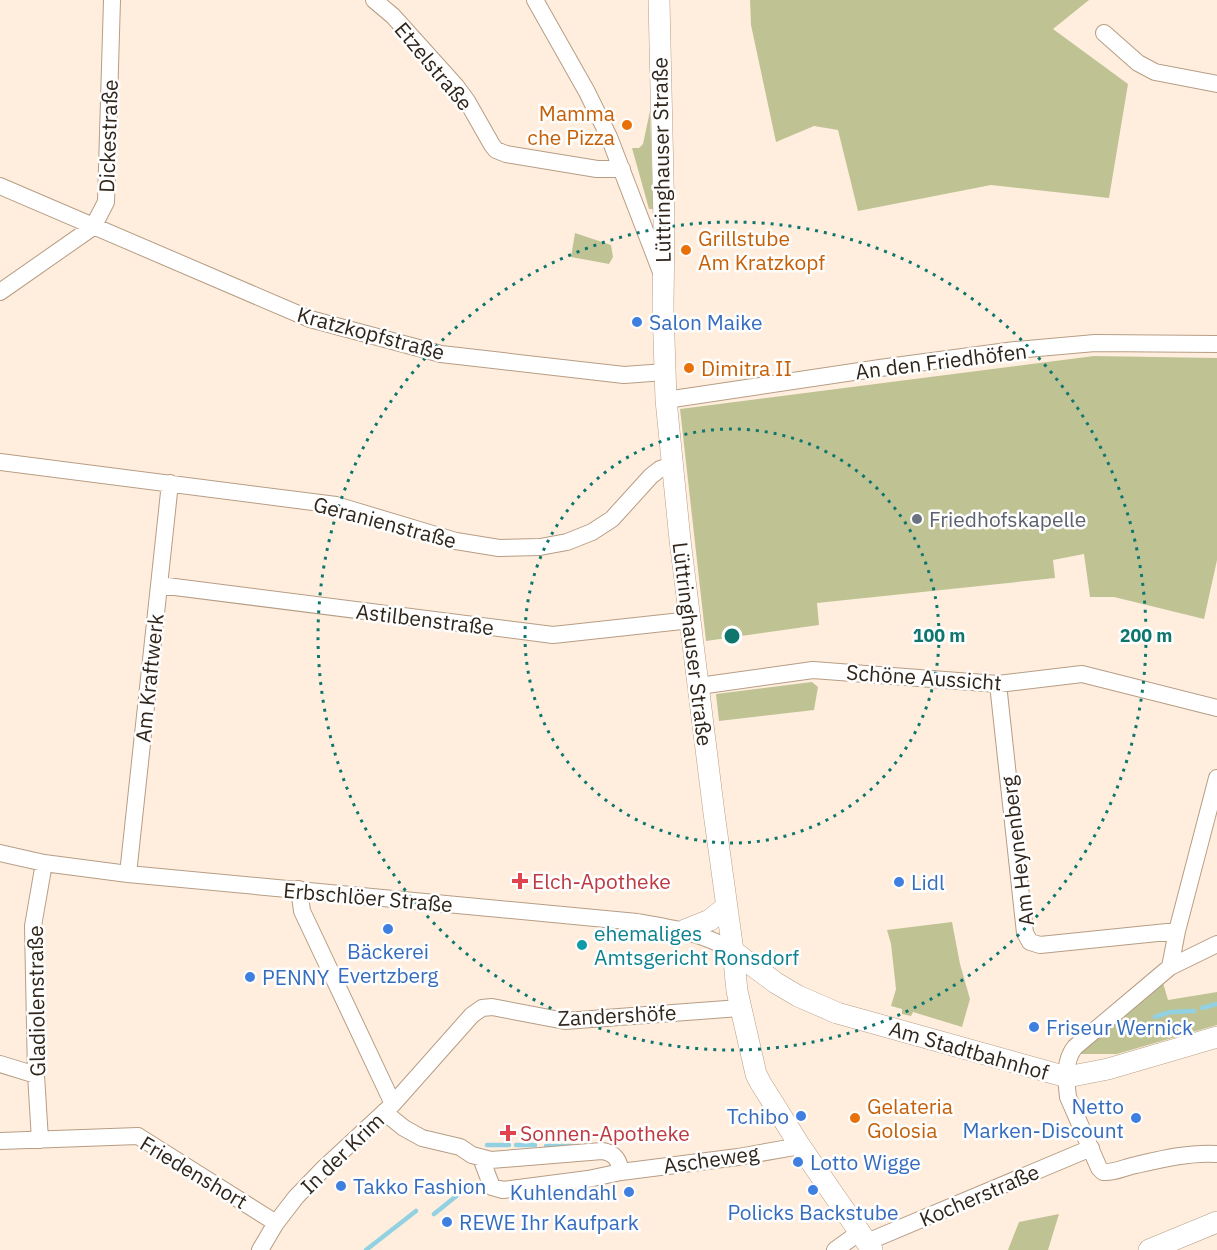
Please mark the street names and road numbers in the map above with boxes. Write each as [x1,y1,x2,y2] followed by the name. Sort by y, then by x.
[389,16,479,116] street label: Etzelstraße
[645,57,677,263] street label: Lüttringhauser Straße
[92,79,124,193] street label: Dickestraße
[294,300,448,366] street label: Kratzkopfstraße
[854,337,1028,385] street label: An den Friedhöfen
[310,489,460,555] street label: Geranienstraße
[667,540,719,748] street label: Lüttringhauser Straße
[354,597,496,641] street label: Astilbenstraße
[128,612,170,744] street label: Am Kraftwerk
[845,658,1003,696] street label: Schöne Aussicht
[994,774,1040,928] street label: Am Heynenberg
[282,876,454,918] street label: Erbschlöer Straße
[21,925,51,1077] street label: Gladiolenstraße
[557,998,677,1032] street label: Zandershöfe
[886,1014,1052,1086] street label: Am Stadtbahnhof
[294,1106,390,1200] street label: In der Krim
[135,1129,253,1215] street label: Friedenshort
[661,1138,761,1180] street label: Ascheweg
[915,1157,1043,1233] street label: Kocherstraße

